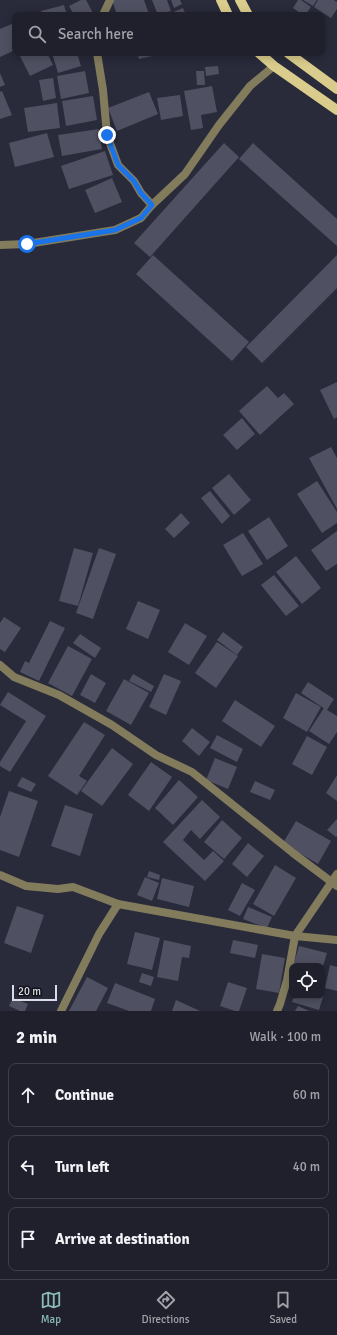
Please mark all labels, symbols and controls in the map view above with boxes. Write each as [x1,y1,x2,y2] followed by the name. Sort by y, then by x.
[12,12,325,56] search box
[26,23,48,45] icon: search
[58,25,134,43] text: Search here
[98,126,116,144] route end
[18,235,36,253] route start
[289,963,325,999] map controls
[289,963,325,999] button: locate
[12,983,57,1002] scale bar
[18,985,41,998] text: 20 m
[16,1027,57,1048] text: 2 min
[250,1029,321,1045] text: Walk · 100 m
[17,1084,39,1106] icon: ahead
[55,1086,114,1104] text: Continue
[293,1087,320,1103] text: 60 m
[17,1156,39,1178] icon: left
[55,1158,109,1176] text: Turn left
[293,1159,320,1175] text: 40 m
[17,1228,39,1250] icon: arrive
[55,1230,190,1248] text: Arrive at destination
[40,1289,62,1326] tab: Map
[142,1289,190,1326] tab: Directions
[269,1289,297,1326] tab: Saved

